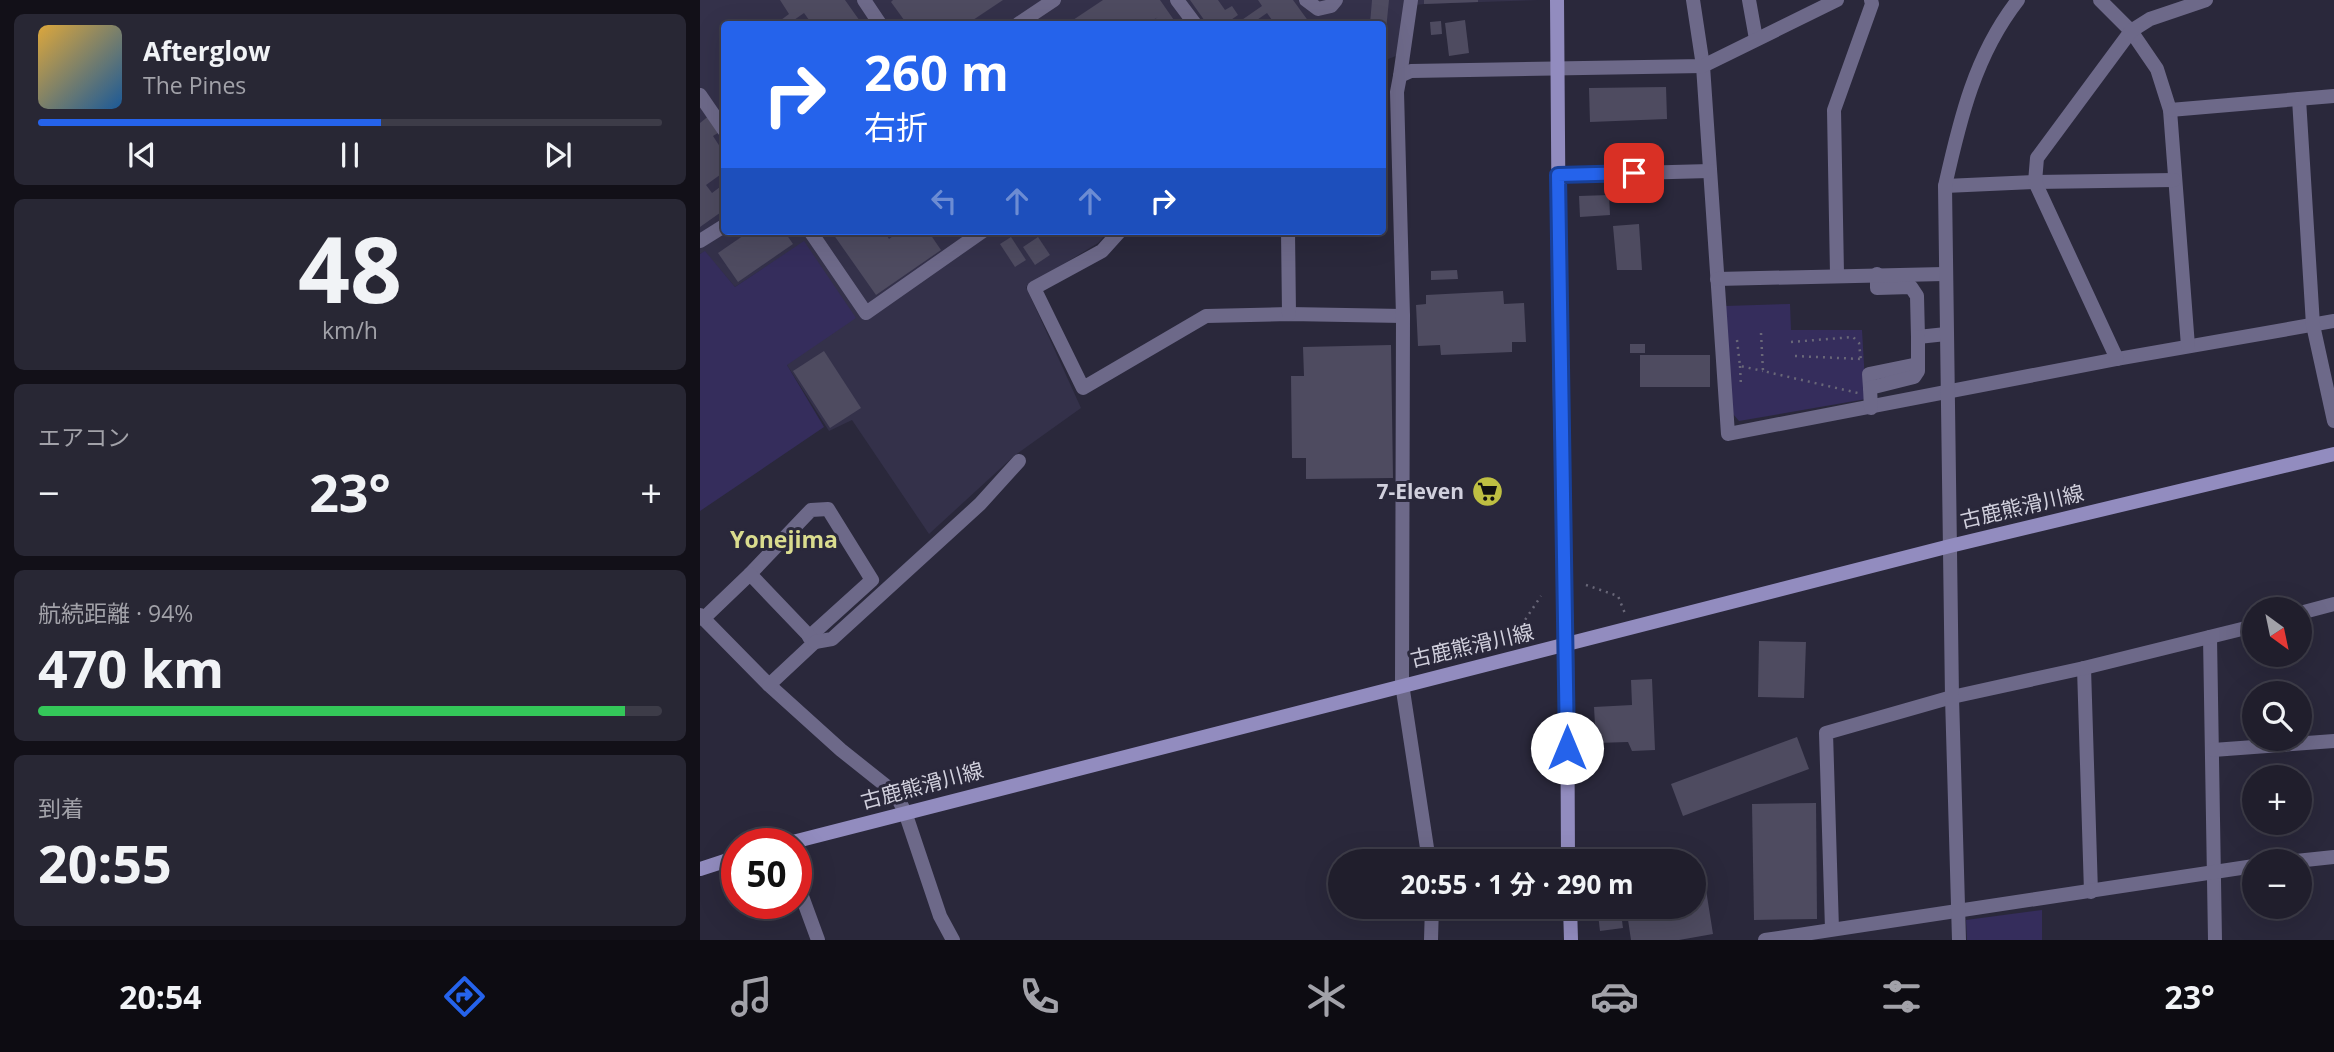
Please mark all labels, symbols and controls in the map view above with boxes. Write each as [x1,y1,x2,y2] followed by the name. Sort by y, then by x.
[143,33,270,69] text: Afterglow
[864,39,1009,105] text: 260 m
[749,49,840,140] icon: right
[143,69,246,101] text: The Pines
[864,105,928,148] text: 右折
[123,136,161,174] icon: previous
[331,136,369,174] icon: pause
[539,136,577,174] icon: next
[1604,143,1664,203] pin
[1615,154,1653,192] icon: arrive
[925,182,963,220] icon: left
[998,182,1036,220] icon: ahead
[1071,182,1109,220] icon: ahead
[1144,182,1182,220] icon: right
[298,206,402,330] text: 48
[322,314,378,346] text: km/h
[38,421,130,453] text: エアコン
[309,456,391,527] text: 23°
[38,466,60,518] text: −
[640,466,662,518] text: +
[1470,475,1504,509] supermarket icon: 7-Eleven
[1377,477,1464,505] place label: 7-Eleven
[1957,478,2086,534] street label: 古鹿熊滑川線
[730,523,838,555] district label: Yonejima
[38,597,193,629] text: 航続距離 · 94%
[2242,597,2312,667] north arrow
[2242,597,2312,919] map controls
[1407,617,1536,673] street label: 古鹿熊滑川線
[38,632,224,703] text: 470 km
[2242,681,2312,751] button: search
[1530,711,1604,785] position arrow
[857,755,986,815] street label: 古鹿熊滑川線
[2242,765,2312,835] button: +
[38,792,84,824] text: 到着
[38,827,172,898] text: 20:55
[721,828,812,919] speed limit sign: 50
[2242,849,2312,919] button: −
[1400,866,1634,902] text: 20:55 · 1 分 · 290 m
[440,972,489,1021] icon: directions
[727,972,776,1021] icon: music
[1015,972,1064,1021] icon: phone
[1302,972,1351,1021] icon: climate
[1590,972,1639,1021] icon: car
[1877,972,1926,1021] icon: filters
[119,975,202,1018] text: 20:54
[2164,975,2215,1018] text: 23°

